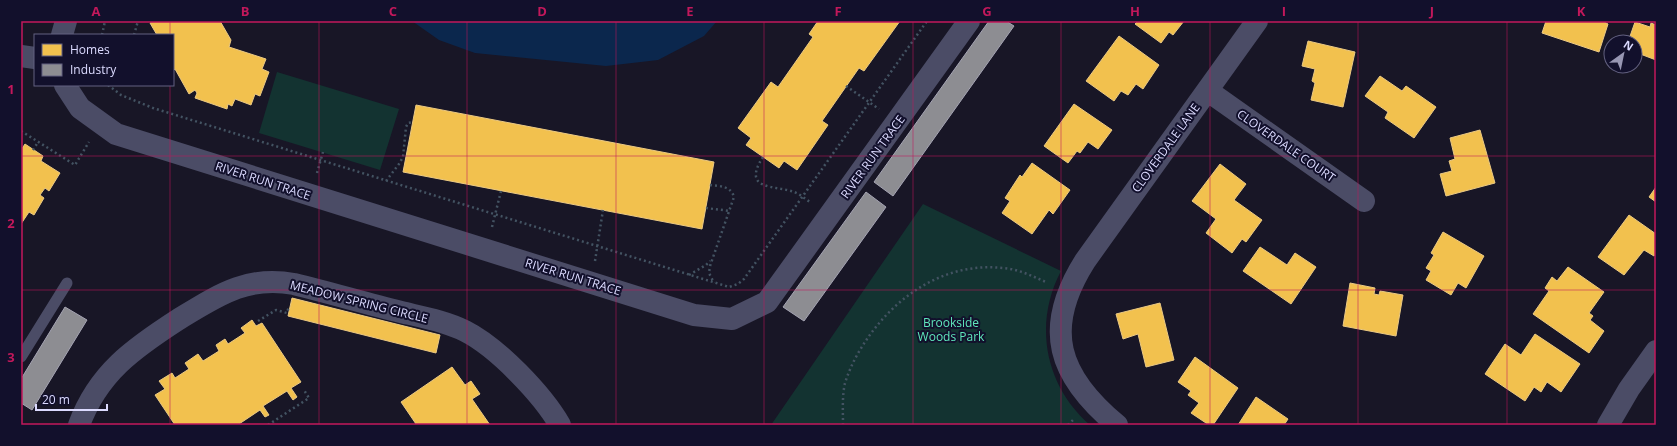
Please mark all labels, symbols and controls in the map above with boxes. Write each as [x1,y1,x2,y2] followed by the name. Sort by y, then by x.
[92,2,101,20] text: A
[241,2,250,20] text: B
[389,2,397,20] text: C
[537,2,547,20] text: D
[686,2,694,20] text: E
[834,2,842,20] text: F
[982,2,992,20] text: G
[1130,2,1140,20] text: H
[1282,2,1286,20] text: I
[1429,2,1434,20] text: J
[1577,2,1586,20] text: K
[34,34,174,86] legend
[1603,34,1643,74] north arrow
[1621,36,1637,54] text: N
[70,41,110,58] text: Homes
[70,61,117,78] text: Industry
[7,80,15,98] text: 1
[1127,100,1204,196] street label: CLOVERDALE LANE
[1234,105,1339,186] street label: CLOVERDALE COURT
[837,112,909,202] street label: RIVER RUN TRACE
[213,157,313,204] street label: RIVER RUN TRACE
[7,214,15,232] text: 2
[523,254,623,299] street label: RIVER RUN TRACE
[288,276,430,327] street label: MEADOW SPRING CIRCLE
[918,314,985,345] park label: Brookside Woods Park
[7,348,15,366] text: 3
[36,386,107,412] scale bar
[42,391,70,408] text: 20 m

